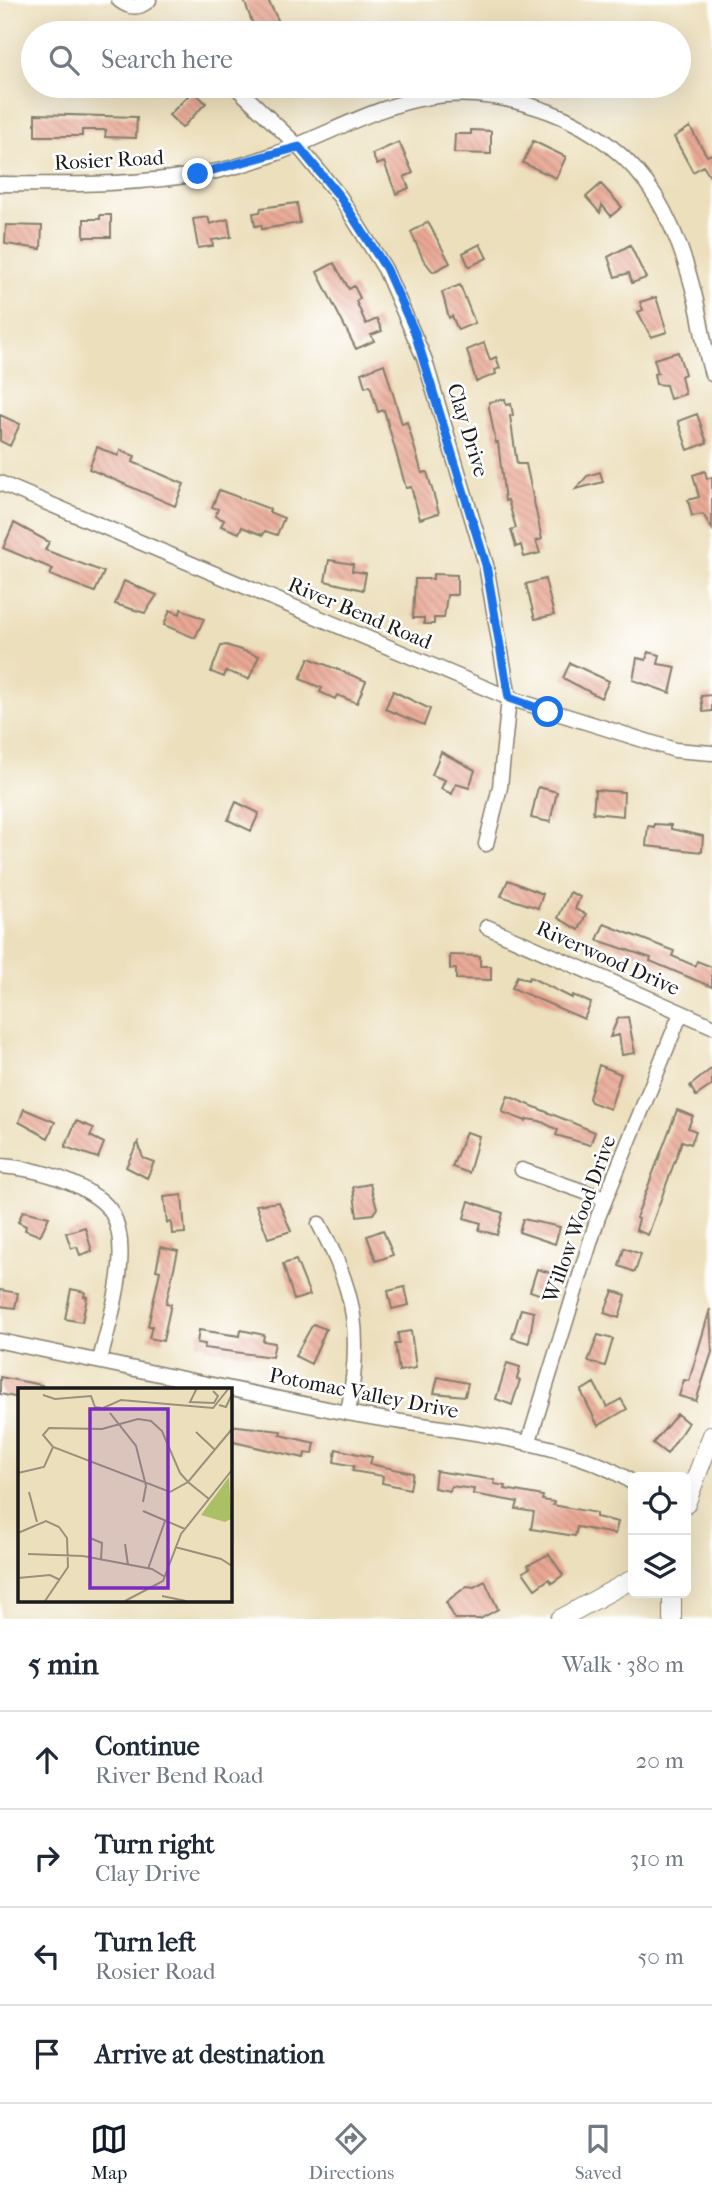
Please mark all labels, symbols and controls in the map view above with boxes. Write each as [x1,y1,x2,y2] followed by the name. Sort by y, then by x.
[21,21,691,98] search box
[45,41,83,79] icon: search
[101,44,233,75] text: Search here
[53,145,165,175] street label: Rosier Road
[182,158,213,189] route end
[442,380,494,480] street label: Clay Drive
[285,572,436,654] street label: River Bend Road
[532,696,563,727] route start
[533,916,683,1000] street label: Riverwood Drive
[537,1132,620,1307] street label: Willow Wood Drive
[267,1363,461,1423] street label: Potomac Valley Drive
[18,1388,231,1602] inset map
[628,1472,691,1598] map controls
[628,1472,691,1535] button: locate
[628,1535,691,1598] button: layers
[28,1647,99,1682] text: 5 min
[562,1651,684,1678] text: Walk · 380 m
[95,1731,200,1762] text: Continue
[28,1741,66,1779] icon: ahead
[635,1747,684,1774] text: 20 m
[95,1762,263,1789] text: River Bend Road
[95,1829,215,1860] text: Turn right
[28,1839,66,1877] icon: right
[630,1845,684,1872] text: 310 m
[95,1860,201,1887] text: Clay Drive
[95,1927,196,1958] text: Turn left
[28,1937,66,1975] icon: left
[637,1943,684,1970] text: 50 m
[95,1958,215,1985] text: Rosier Road
[28,2035,66,2073] icon: arrive
[95,2039,325,2070] text: Arrive at destination
[90,2120,128,2184] tab: Map
[309,2120,394,2184] tab: Directions
[575,2120,622,2184] tab: Saved

